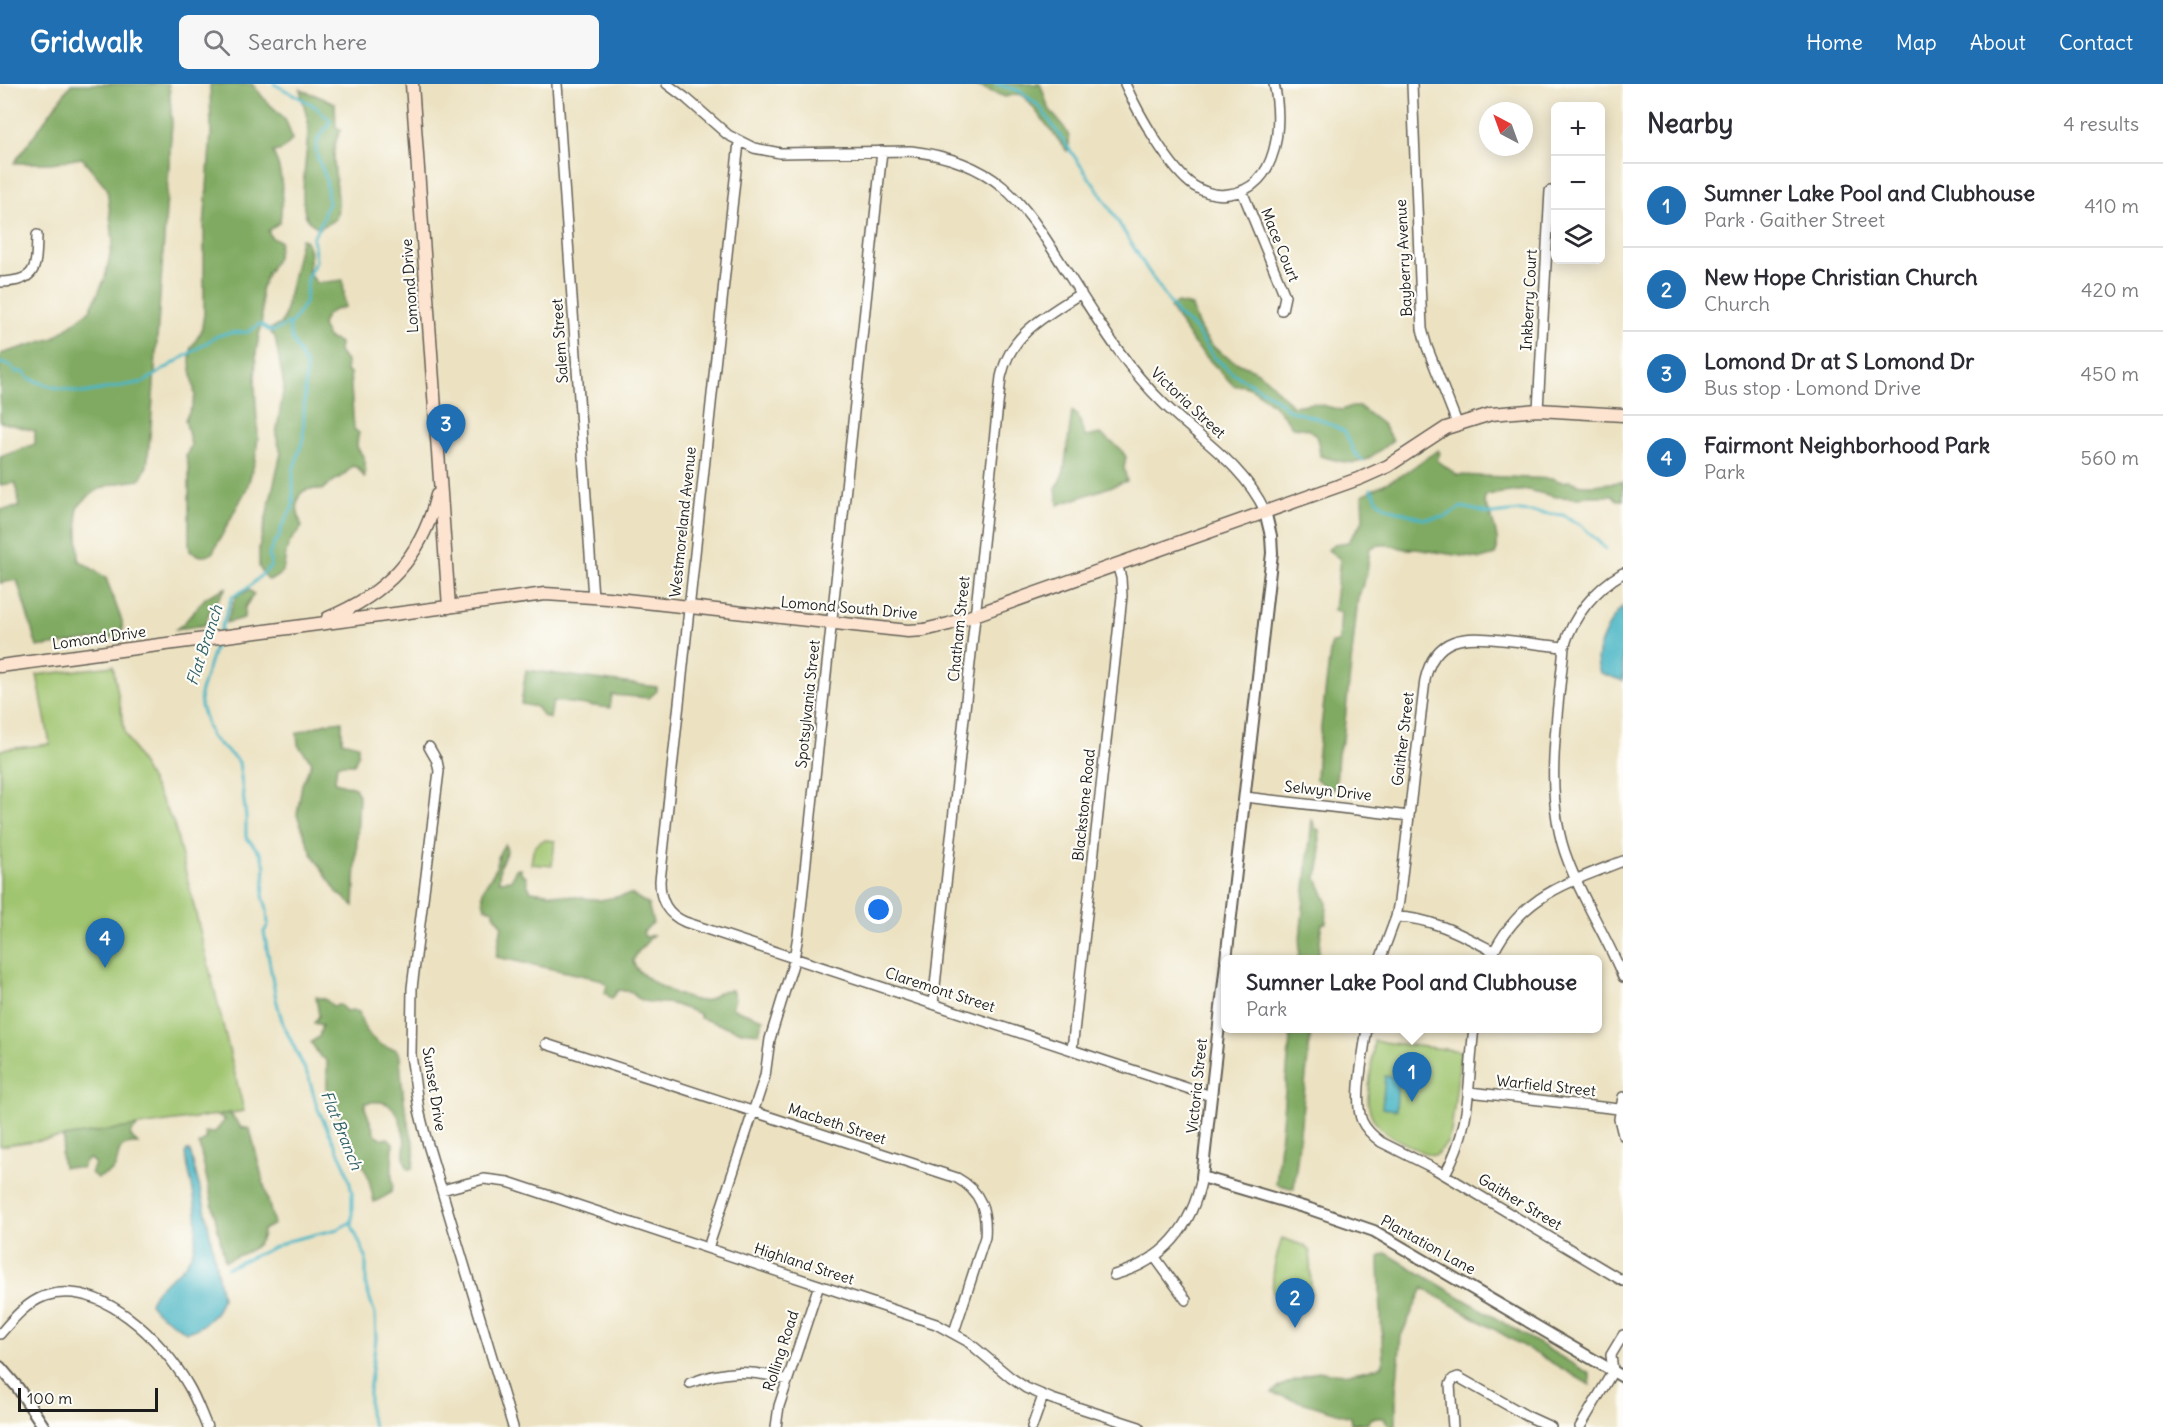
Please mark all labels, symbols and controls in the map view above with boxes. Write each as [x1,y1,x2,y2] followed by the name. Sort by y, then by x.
[179,15,599,69] search box
[30,24,143,60] text: Gridwalk
[200,26,233,59] icon: search
[248,28,367,56] text: Search here
[1806,29,1863,56] text: Home
[1896,29,1937,56] text: Map
[1970,29,2026,56] text: About
[2059,29,2133,56] text: Contact
[1479,102,1533,156] north arrow
[1551,102,1605,264] map controls
[1551,102,1605,156] button: +
[1647,107,1733,140] text: Nearby
[2063,111,2139,136] text: 4 results
[1551,156,1605,210] button: −
[1704,179,2035,207] text: Sumner Lake Pool and Clubhouse
[1663,193,1670,218] text: 1
[2084,193,2139,218] text: 410 m
[1391,199,1416,317] street label: Bayberry Avenue
[1257,205,1304,284] street label: Mace Court
[1704,207,1885,232] text: Park · Gaither Street
[1551,210,1605,264] button: layers
[397,238,422,334] street label: Lomond Drive
[1516,249,1541,351] street label: Inkberry Court
[1704,263,1978,291] text: New Hope Christian Church
[1661,277,1672,302] text: 2
[2081,277,2139,302] text: 420 m
[1704,291,1770,316] text: Church
[547,298,572,384] street label: Salem Street
[1704,347,1974,375] text: Lomond Dr at S Lomond Dr
[1661,361,1672,386] text: 3
[2080,361,2139,386] text: 450 m
[1147,363,1230,442] street label: Victoria Street
[1704,375,1921,400] text: Bus stop · Lomond Drive
[426,404,466,454] pin: 3
[1704,431,1990,459] text: Fairmont Neighborhood Park
[1661,445,1672,470] text: 4
[2081,445,2139,470] text: 560 m
[665,446,700,598] street label: Westmoreland Avenue
[1704,459,1745,484] text: Park
[944,575,973,683] street label: Chatham Street
[780,592,918,623] street label: Lomond South Drive
[182,601,227,688] water label: Flat Branch
[51,622,147,653] street label: Lomond Drive
[791,639,824,769] street label: Spotsylvania Street
[1387,691,1418,787] street label: Gaither Street
[1068,748,1099,862] street label: Blackstone Road
[1283,776,1373,805] street label: Selwyn Drive
[864,895,893,924] your location
[86,918,124,968] pin: 4
[1221,955,1602,1033] popup
[883,963,997,1016] street label: Claremont Street
[1246,968,1577,996] text: Sumner Lake Pool and Clubhouse
[1246,996,1287,1021] text: Park
[1182,1037,1211,1134] street label: Victoria Street
[418,1046,451,1132] street label: Sunset Drive
[1392,1052,1432,1102] pin: 1
[1495,1071,1597,1100] street label: Warfield Street
[317,1088,367,1173] water label: Flat Branch
[786,1099,889,1148] street label: Macbeth Street
[1475,1169,1566,1234] street label: Gaither Street
[1377,1211,1479,1278] street label: Plantation Lane
[752,1238,857,1289] street label: Highland Street
[1276,1278,1314,1328] pin: 2
[759,1308,803,1394] street label: Rolling Road
[18,1385,158,1412] scale bar
[27,1388,72,1408] text: 100 m

